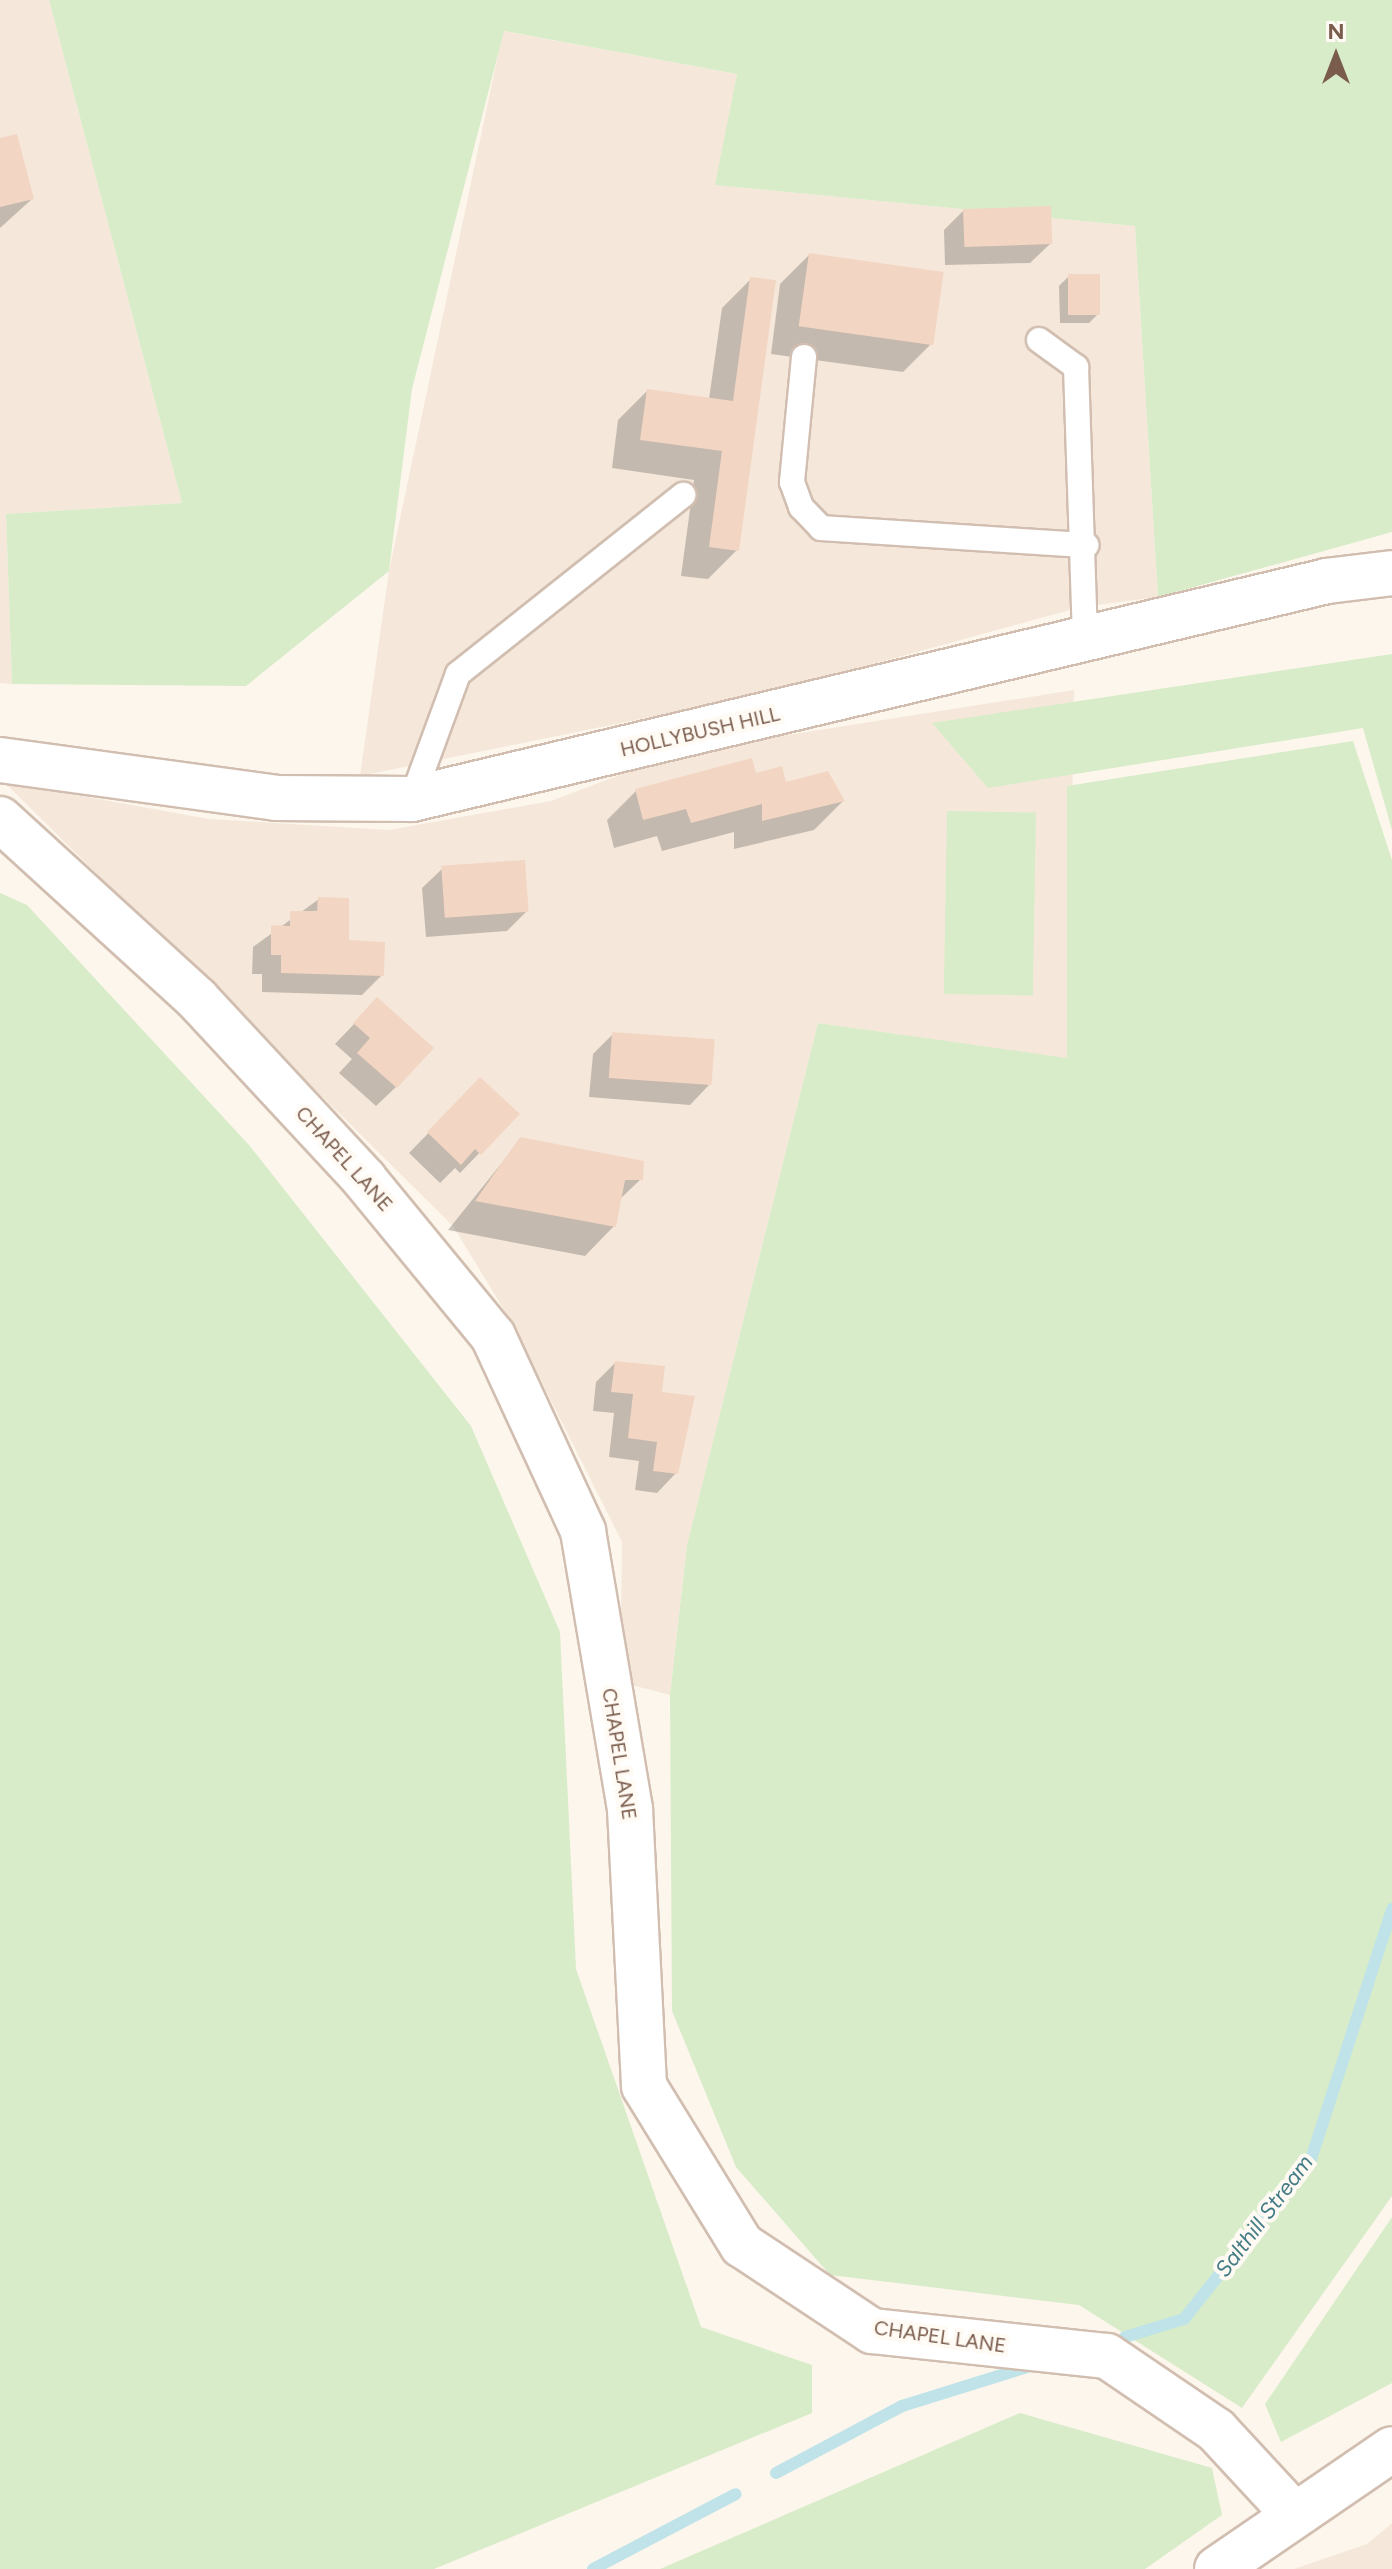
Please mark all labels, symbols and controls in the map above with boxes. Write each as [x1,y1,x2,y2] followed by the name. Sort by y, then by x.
[1296,16,1376,96] north arrow
[1327,18,1345,45] text: N
[618,702,782,762] street label: HOLLYBUSH HILL
[291,1102,397,1216] street label: CHAPEL LANE
[597,1686,641,1822] street label: CHAPEL LANE
[1210,2150,1318,2282] water label: Salthill Stream
[872,2316,1008,2358] street label: CHAPEL LANE

